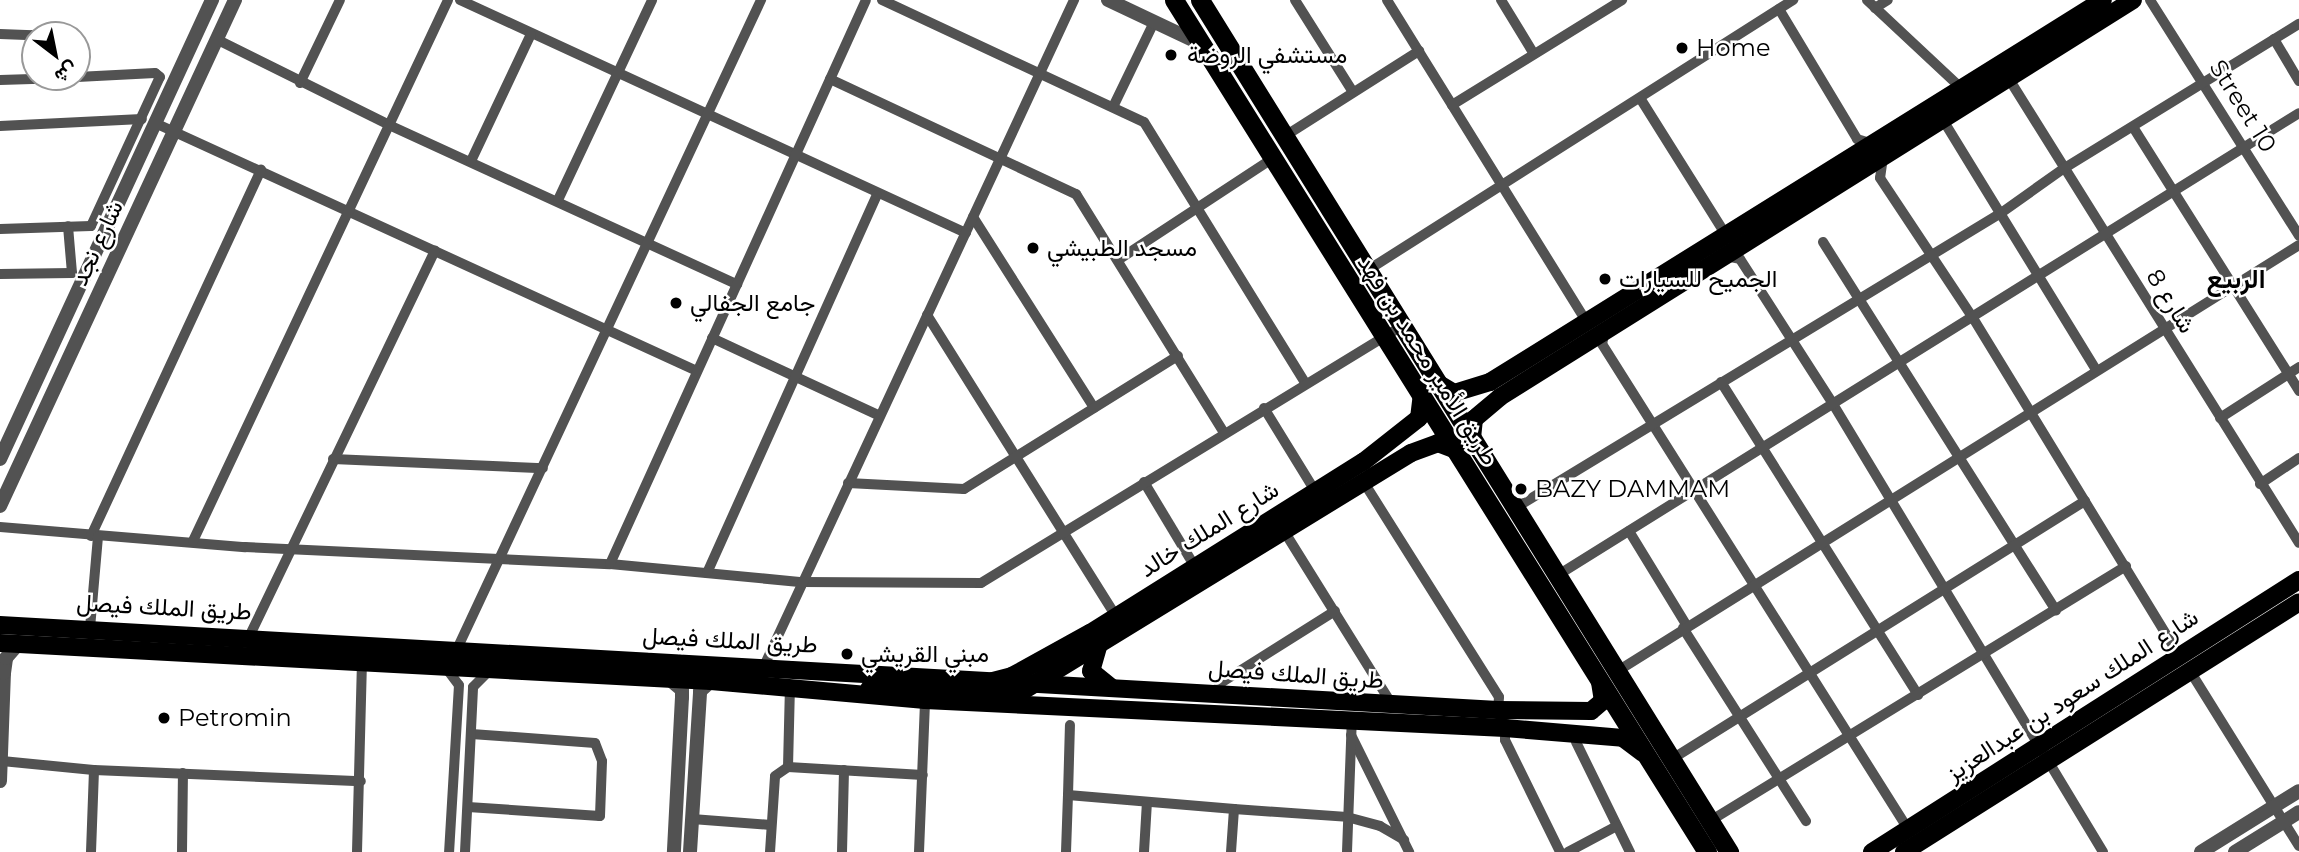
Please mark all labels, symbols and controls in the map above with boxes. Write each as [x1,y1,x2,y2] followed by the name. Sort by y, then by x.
[21,21,91,91] north arrow
[1696,34,1771,62] place label: Home
[1674,40,1690,56] marker: Home
[1187,41,1347,69] place label: مستشفي الروضة
[1161,45,1181,65] marker: مستشفي الروضة
[2203,55,2283,157] street label: Street 10
[51,57,82,88] text: ش
[65,196,129,290] street label: شارع نجد
[1047,234,1197,262] place label: مسجد الطبيشي
[1025,240,1041,256] marker: مسجد الطبيشي
[1352,250,1504,470] street label: طريق الأمير محمد بن فهد
[2140,264,2202,338] street label: شارع 8
[2207,264,2265,296] district label: الربيع
[1619,265,1777,293] place label: الجميح للسيارات
[1597,271,1613,287] marker: الجميح للسيارات
[690,289,815,317] place label: جامع الجفالي
[668,295,684,311] marker: جامع الجفالي
[1134,475,1284,583] street label: شارع الملك خالد
[1535,475,1730,503] place label: BAZY DAMMAM
[1513,481,1529,497] marker: BAZY DAMMAM
[76,588,252,626] street label: طريق الملك فيصل
[1940,603,2204,787] street label: شارع الملك سعود بن عبدالعزيز
[642,621,818,659] street label: طريق الملك فيصل
[861,640,989,668] place label: مبني القريشي
[839,646,855,662] marker: مبني القريشي
[1207,654,1385,694] street label: طريق الملك فيصل
[178,704,292,732] place label: Petromin
[156,710,172,726] marker: Petromin

